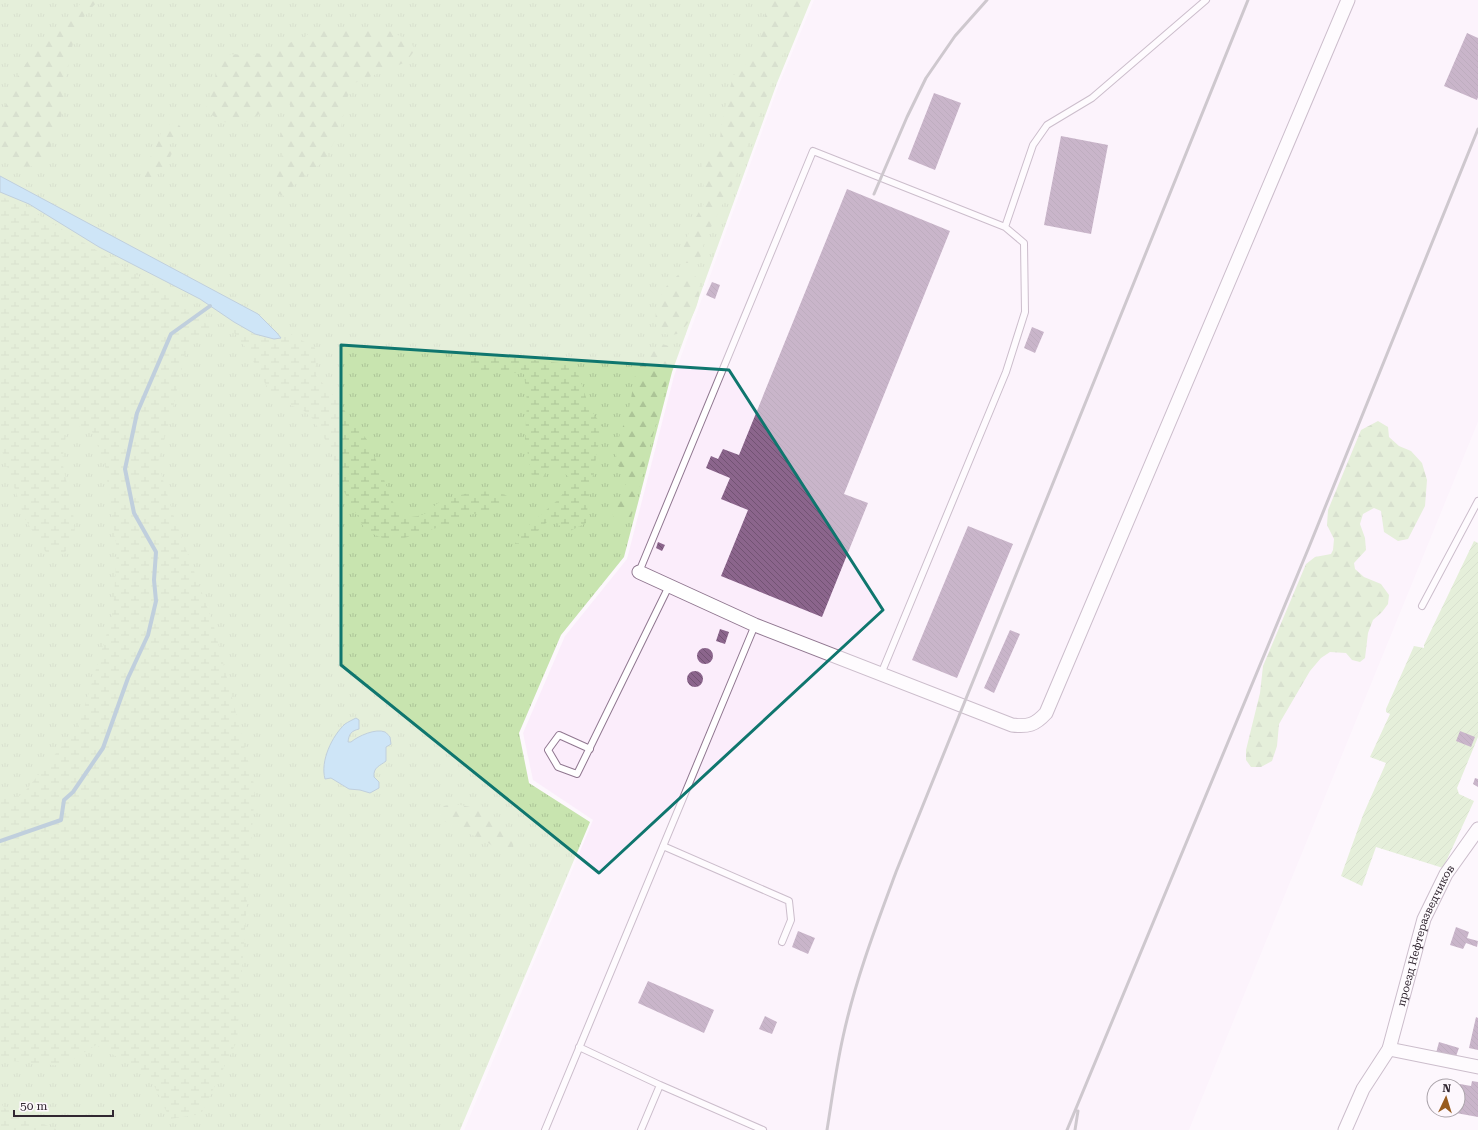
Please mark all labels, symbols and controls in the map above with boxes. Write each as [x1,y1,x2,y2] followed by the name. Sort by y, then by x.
[1394,862,1457,1008] street label: проезд Нефтеразведчиков
[1426,1078,1466,1118] north arrow
[1442,1082,1452,1095] text: N
[14,1092,113,1118] scale bar
[20,1099,47,1113] text: 50 m

